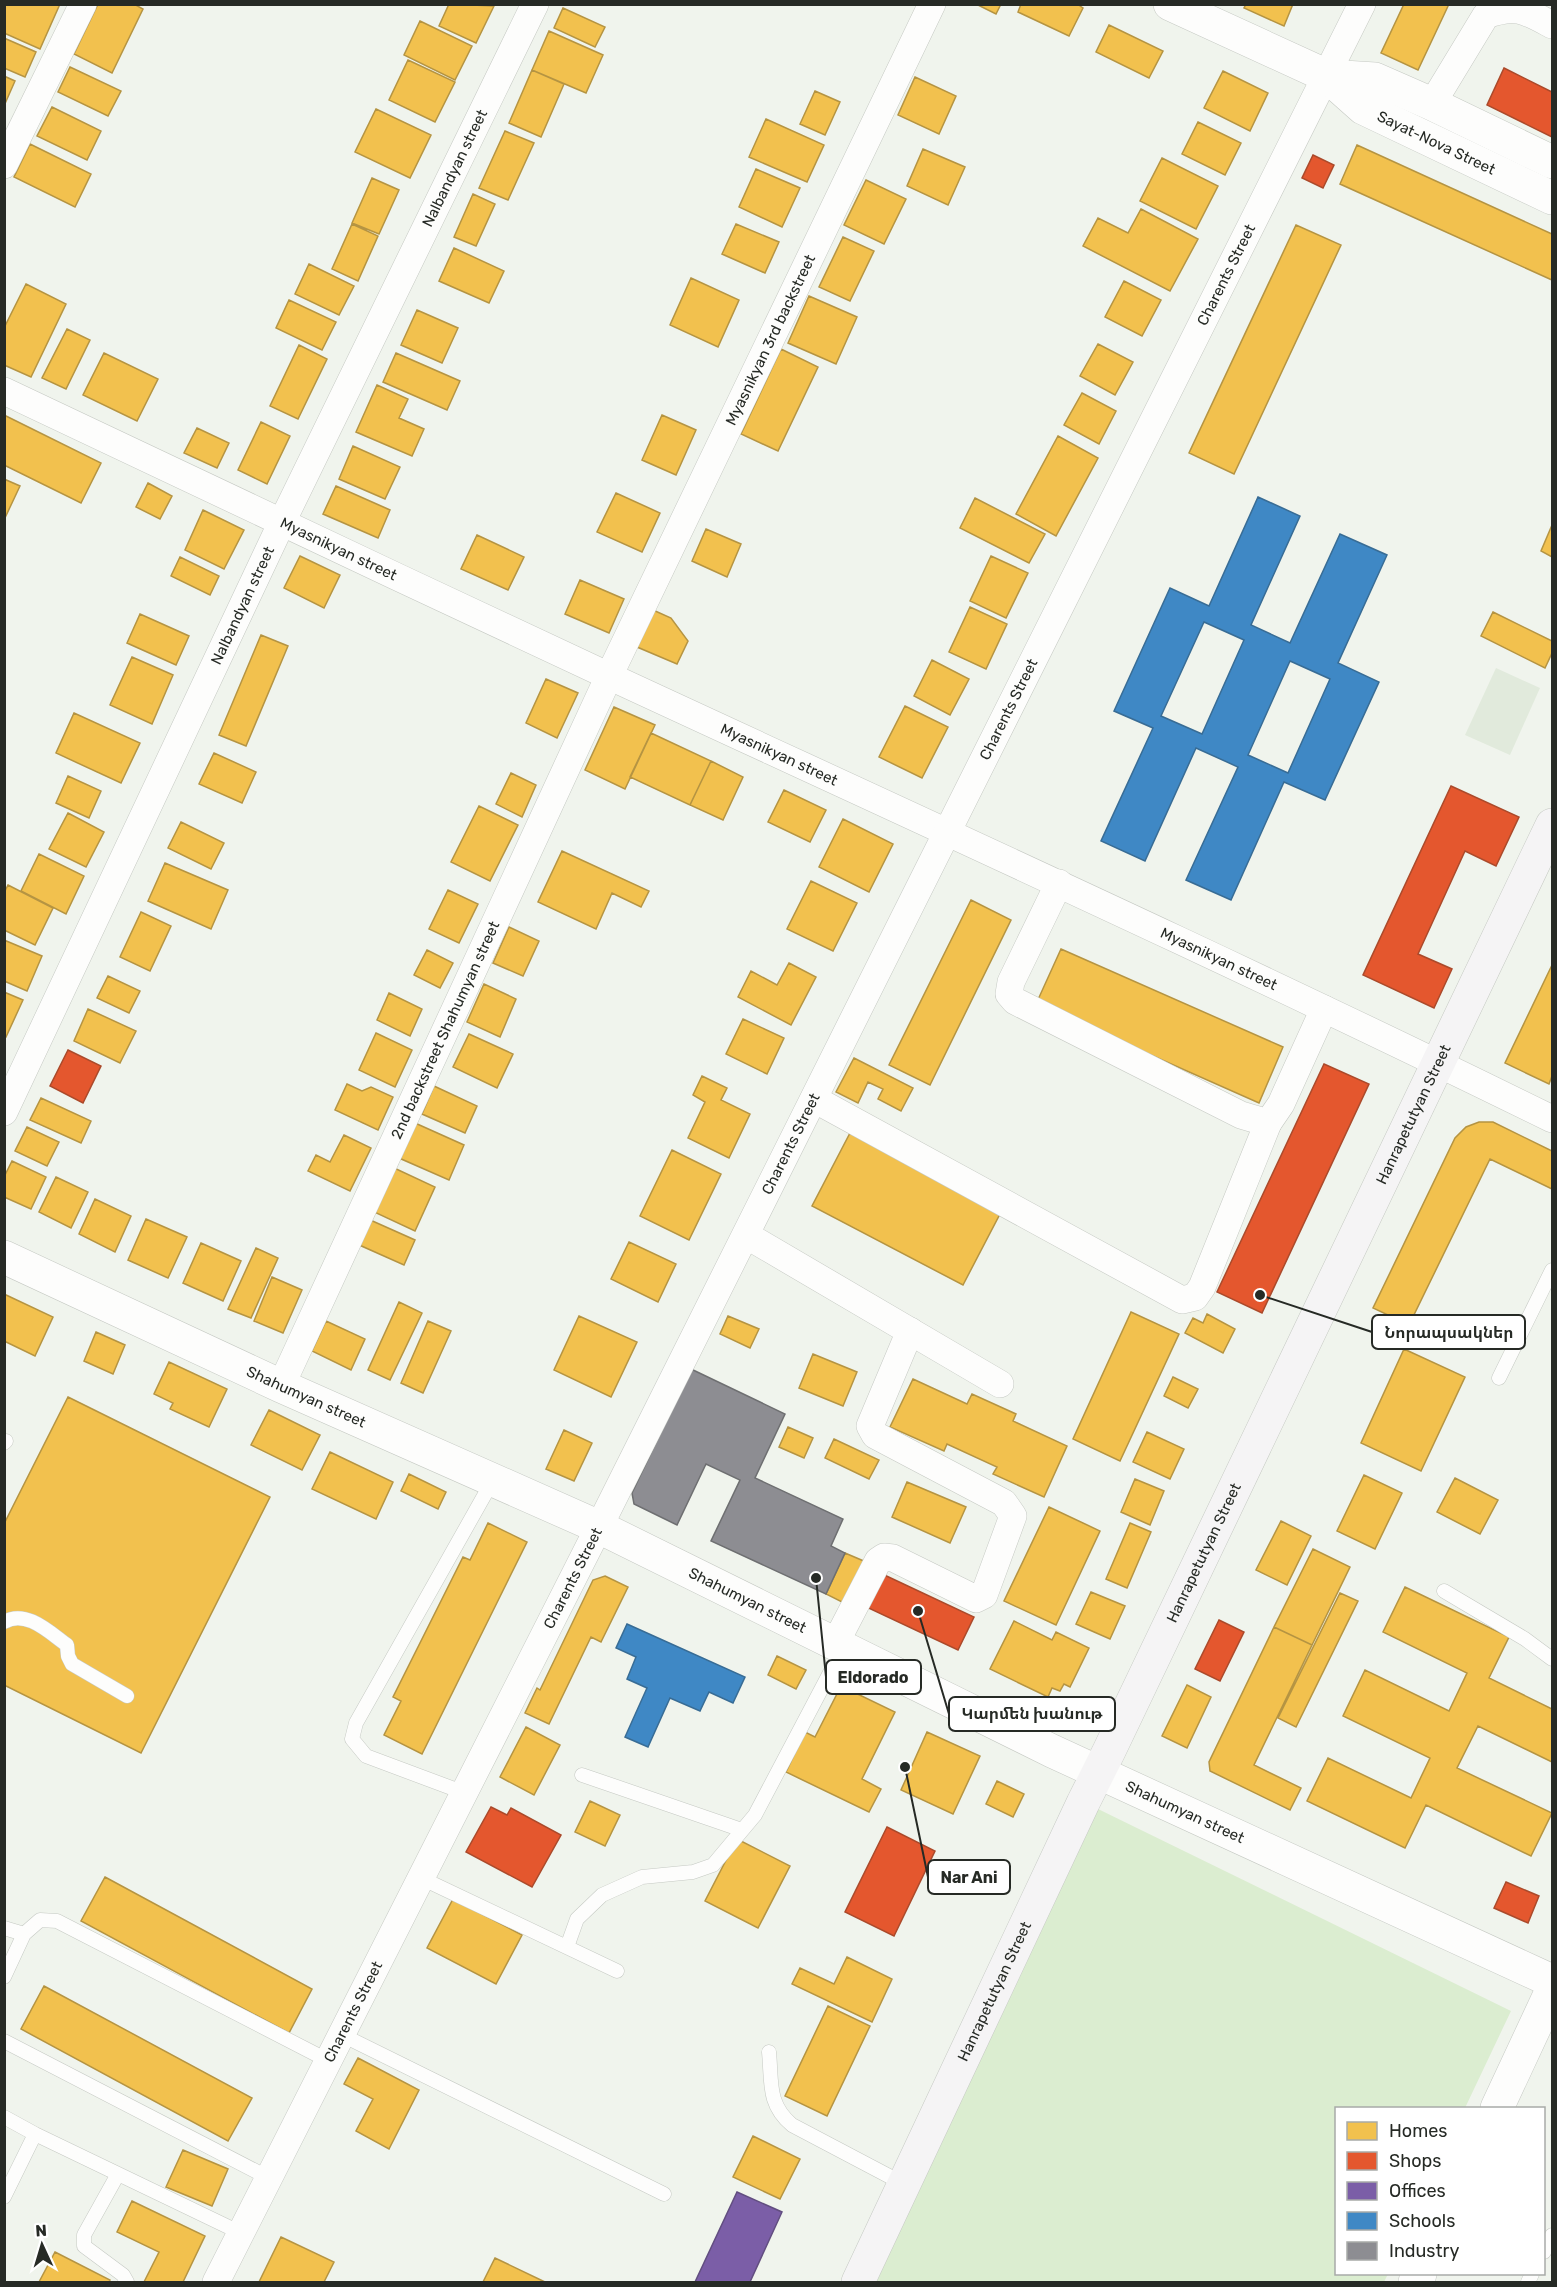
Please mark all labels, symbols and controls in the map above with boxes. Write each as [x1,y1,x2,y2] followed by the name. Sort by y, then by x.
[419,106,491,230] street label: Nalbandyan street
[1374,107,1498,179] street label: Sayat-Nova Street
[1193,221,1259,329] street label: Charents Street
[722,251,819,428] street label: Myasnikyan 3rd backstreet
[277,514,400,584] street label: Myasnikyan street
[207,543,278,667] street label: Nalbandyan street
[976,656,1042,763] street label: Charents Street
[718,720,841,790] street label: Myasnikyan street
[387,918,503,1142] street label: 2nd backstreet Shahumyan street
[1157,924,1280,994] street label: Myasnikyan street
[1372,1042,1455,1187] street label: Hanrapetutyan Street
[758,1090,824,1198] street label: Charents Street
[1372,1315,1525,1349] callout: Նորապսակներ
[1384,1323,1514,1342] text: Նորապսակներ
[244,1362,369,1432] street label: Shahumyan street
[1163,1480,1245,1626] street label: Hanrapetutyan Street
[540,1525,606,1632] street label: Charents Street
[686,1564,809,1637] street label: Shahumyan street
[826,1660,921,1694] callout: Eldorado
[837,1668,909,1687] text: Eldorado
[949,1697,1115,1731] callout: Կարմեն խանութ
[961,1704,1104,1723] text: Կարմեն խանութ
[1123,1777,1247,1847] street label: Shahumyan street
[928,1860,1010,1894] callout: Nar Ani
[940,1868,998,1887] text: Nar Ani
[954,1918,1035,2064] street label: Hanrapetutyan Street
[320,1958,386,2065] street label: Charents Street
[1335,2107,1545,2275] legend
[1389,2120,1447,2142] text: Homes
[1389,2150,1441,2172] text: Shops
[1389,2180,1446,2202] text: Offices
[1389,2210,1455,2232] text: Schools
[12,2215,72,2275] north arrow
[35,2221,47,2240] text: N
[1389,2240,1459,2262] text: Industry

